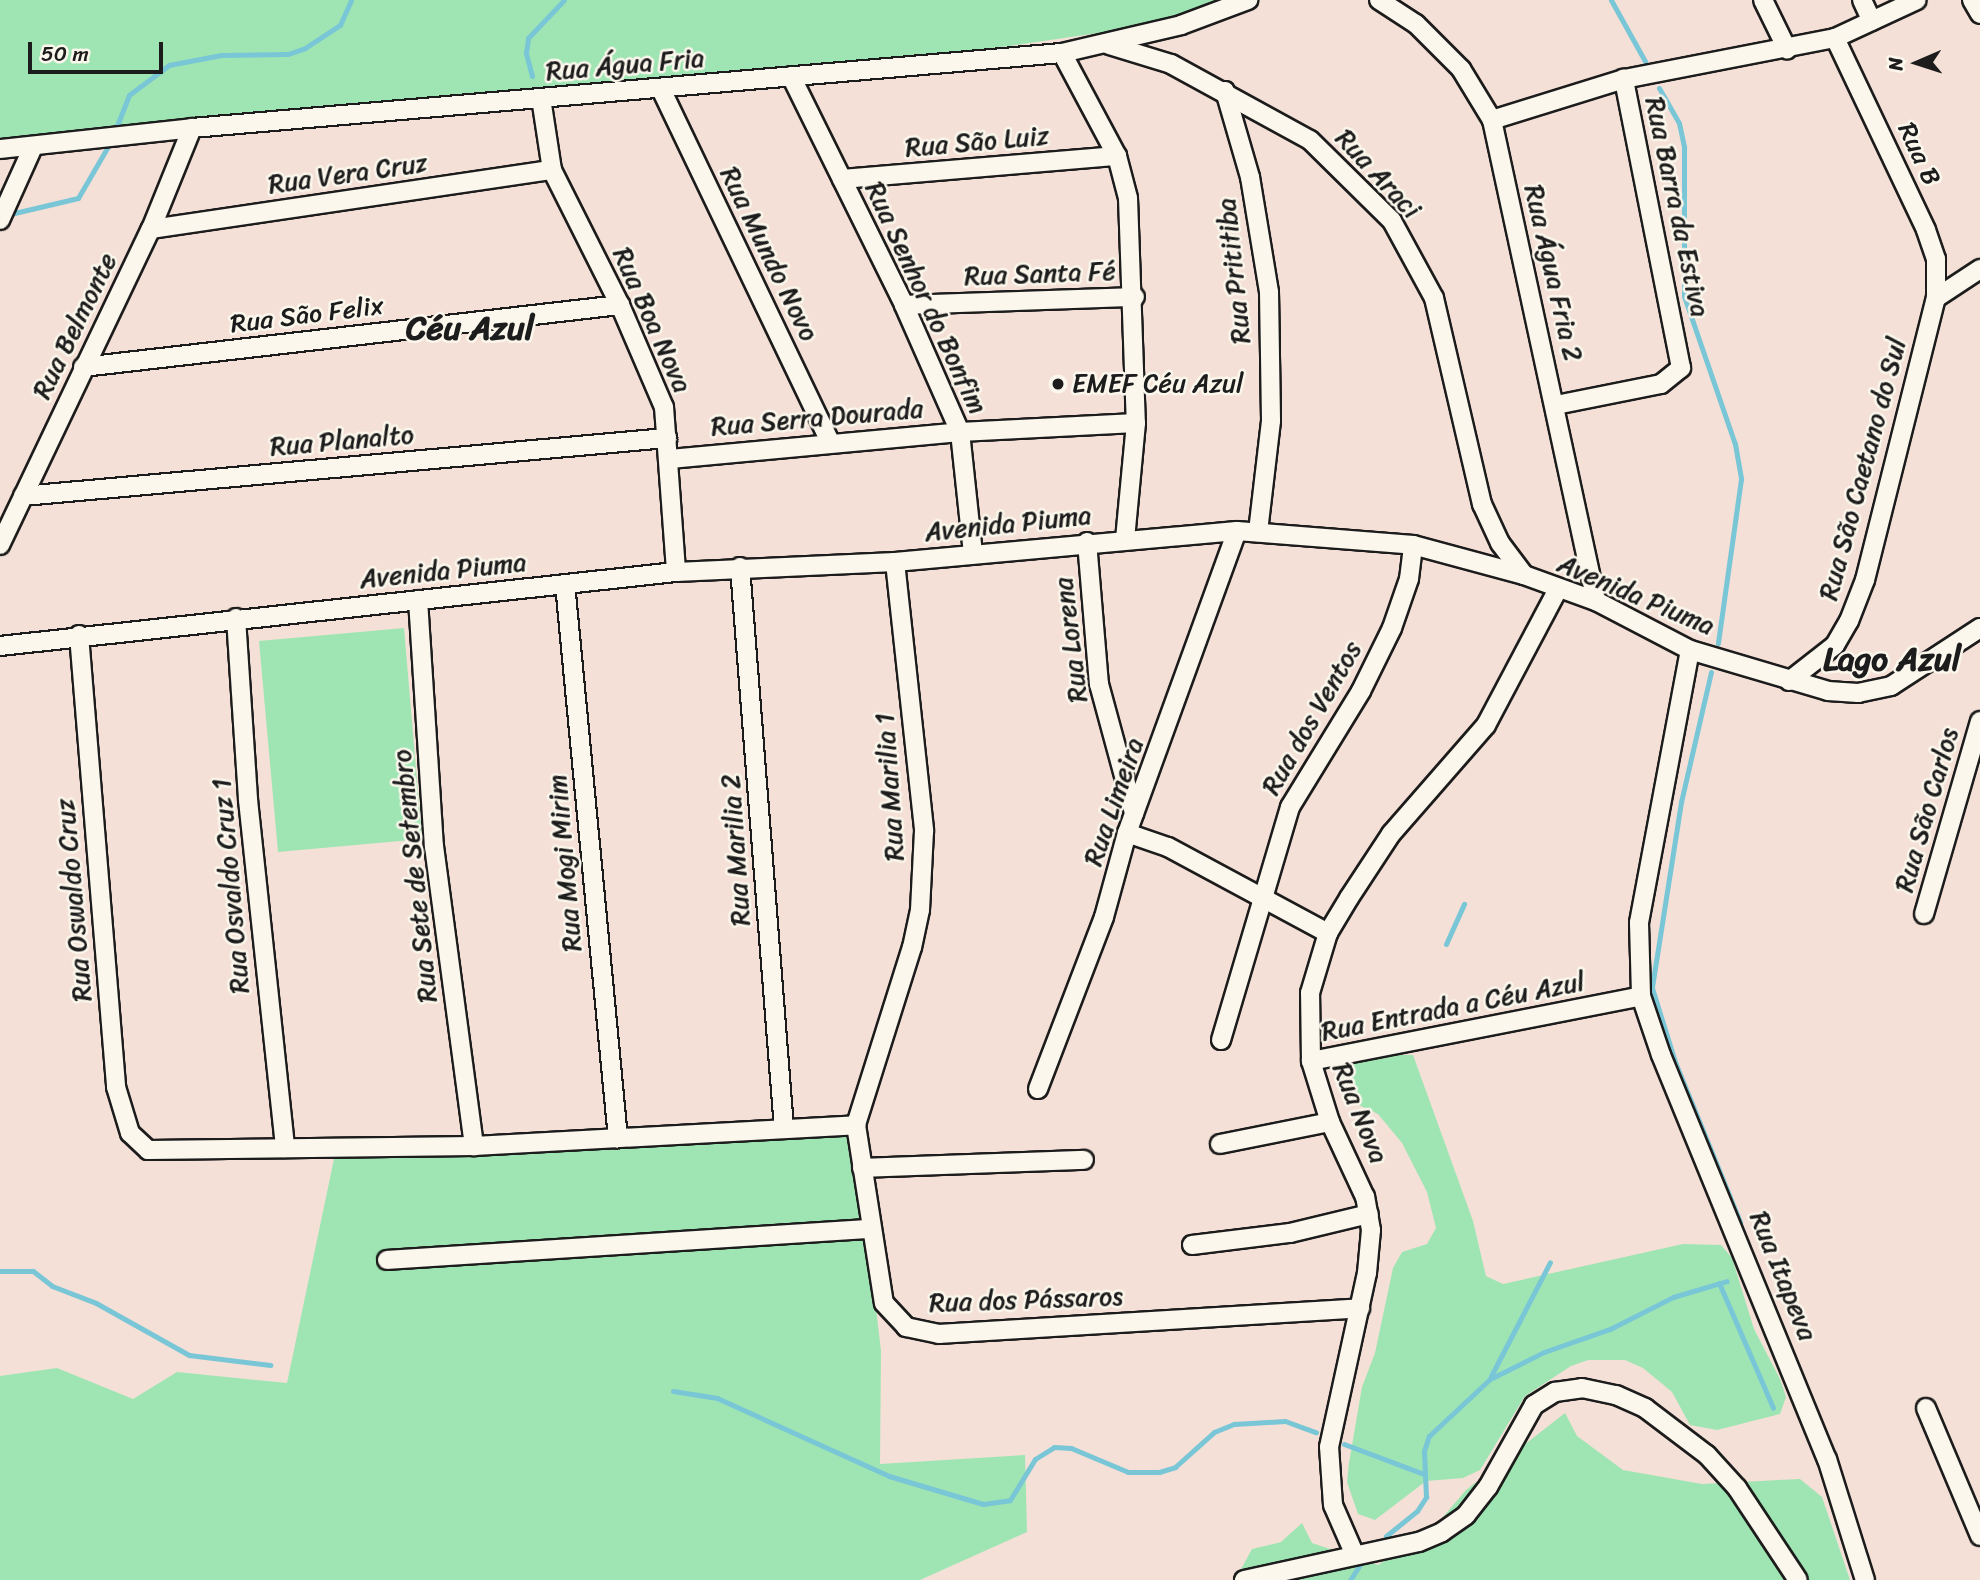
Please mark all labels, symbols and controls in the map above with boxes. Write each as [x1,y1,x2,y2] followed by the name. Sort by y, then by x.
[32,28,166,72] scale bar
[1882,28,1952,98] north arrow
[41,35,89,73] text: 50 m
[545,43,705,87] street label: Rua Água Fria
[1879,57,1912,72] text: N
[1638,94,1716,320] street label: Rua Barra da Estiva
[1891,118,1947,190] street label: Rua B
[904,120,1050,164] street label: Rua São Luiz
[1329,123,1427,225] street label: Rua Araci
[267,147,429,201] street label: Rua Vera Cruz
[714,162,824,346] street label: Rua Mundo Novo
[858,176,994,420] street label: Rua Senhor do Bonfim
[1518,182,1588,364] street label: Rua Água Fria 2
[1211,196,1257,346] street label: Rua Prititiba
[606,243,698,397] street label: Rua Boa Nova
[26,248,124,404] street label: Rua Belmonte
[964,256,1116,292] street label: Rua Santa Fé
[229,290,385,340] street label: Rua São Felix
[406,309,534,349] district label: Céu Azul
[1813,334,1913,604] street label: Rua São Caetano do Sul
[1072,368,1244,400] place label: EMEF Céu Azul
[1050,376,1066,392] marker: EMEF Céu Azul
[709,393,925,443] street label: Rua Serra Dourada
[269,419,415,463] street label: Rua Planalto
[923,500,1093,548] street label: Avenida Piuma
[358,547,528,595] street label: Avenida Piuma
[1553,548,1719,642] street label: Avenida Piuma
[1048,576,1094,704] street label: Rua Lorena
[1256,636,1368,800] street label: Rua dos Ventos
[1823,640,1961,680] district label: Lago Azul
[869,712,911,862] street label: Rua Marilia 1
[1889,724,1965,896] street label: Rua São Carlos
[1078,734,1150,870] street label: Rua Limeira
[386,747,444,1005] street label: Rua Sete de Setembro
[542,773,588,953] street label: Rua Mogi Mirim
[715,774,757,926] street label: Rua Marilia 2
[206,777,256,995] street label: Rua Osvaldo Cruz 1
[50,797,98,1003] street label: Rua Oswaldo Cruz
[1319,966,1587,1048] street label: Rua Entrada a Céu Azul
[1326,1058,1394,1168] street label: Rua Nova
[1743,1207,1823,1345] street label: Rua Itapeva
[927,1281,1125,1319] street label: Rua dos Pássaros

